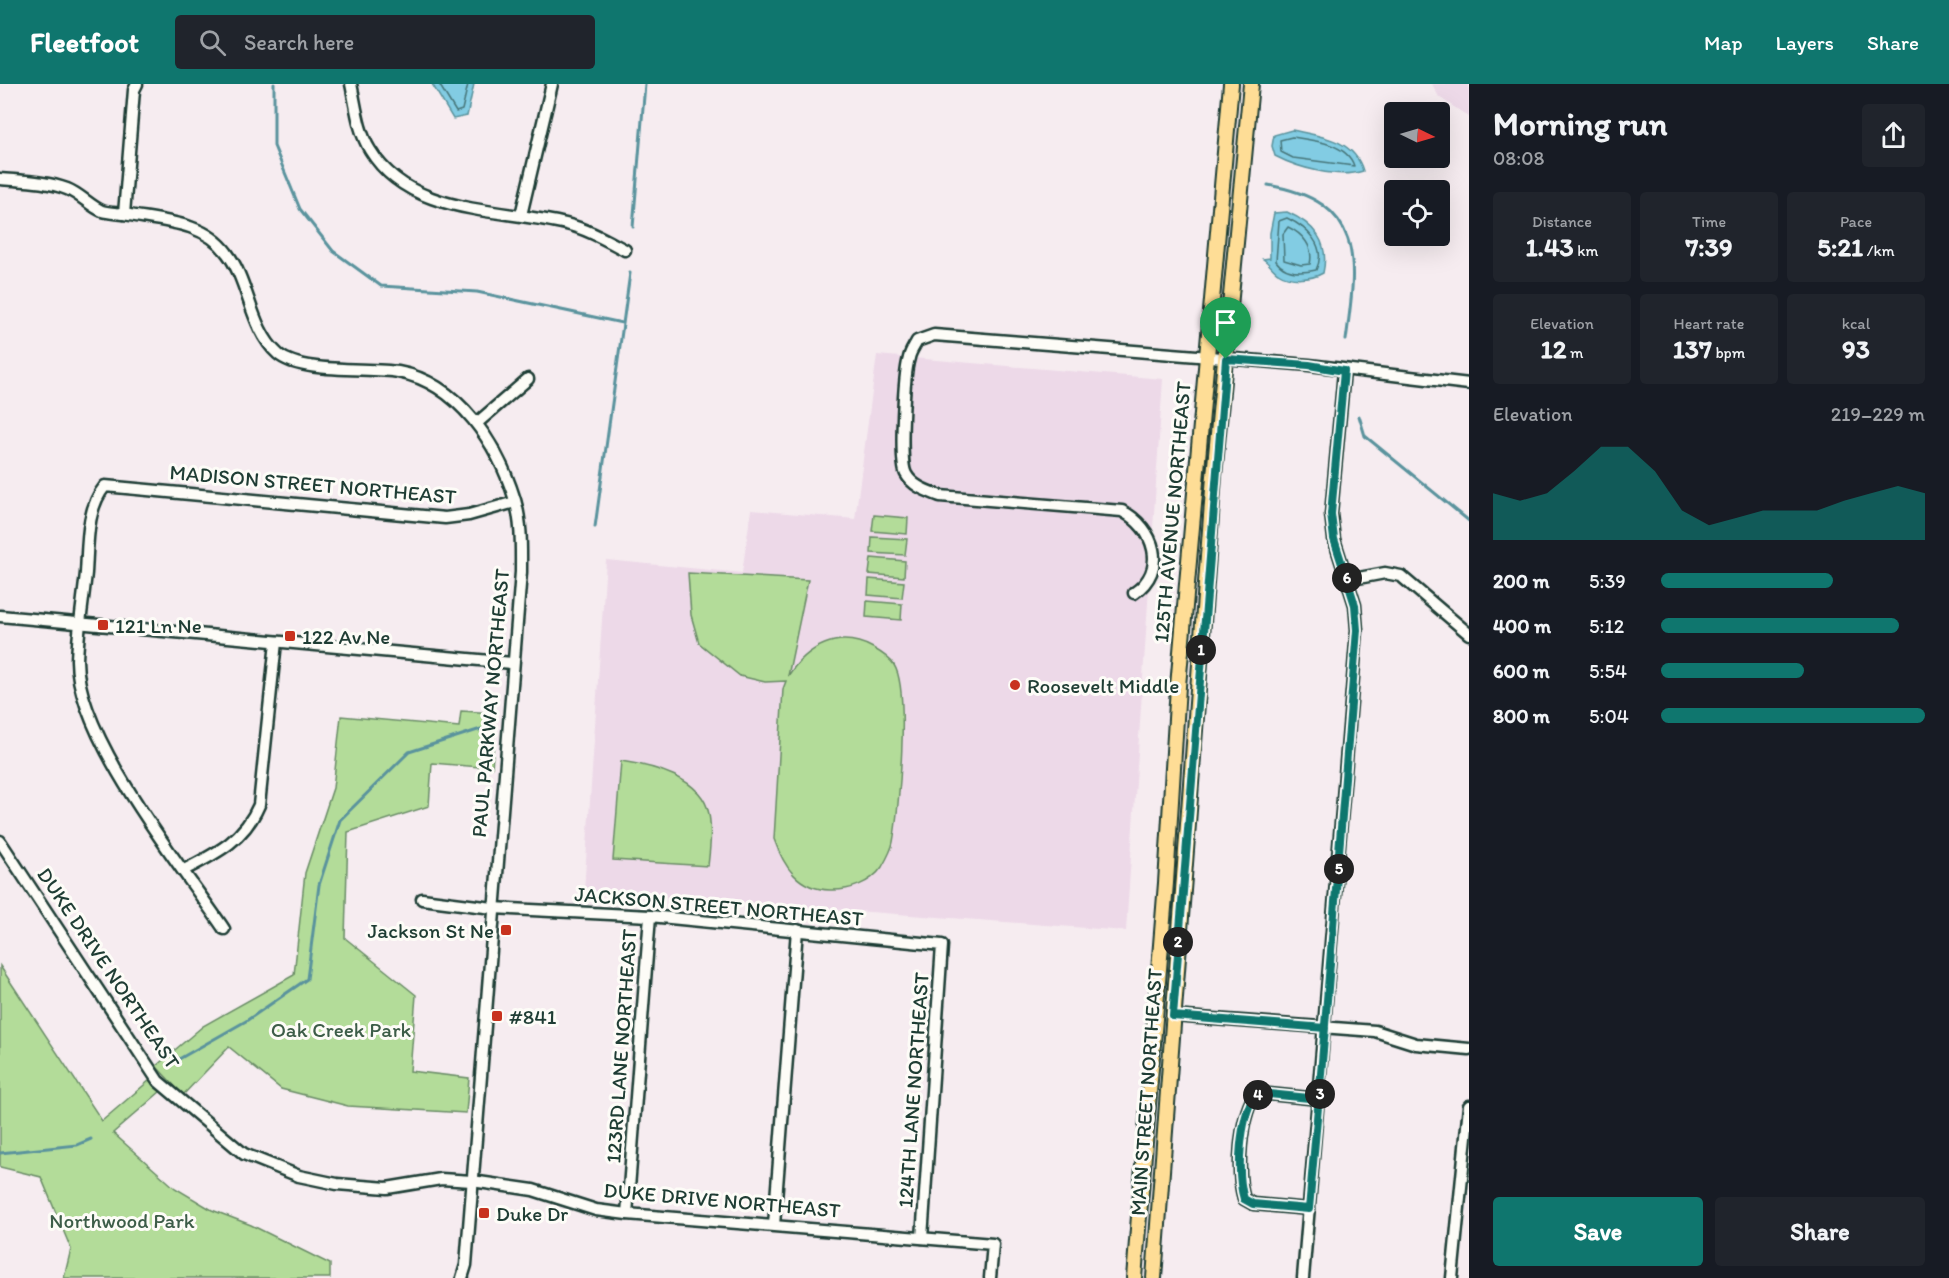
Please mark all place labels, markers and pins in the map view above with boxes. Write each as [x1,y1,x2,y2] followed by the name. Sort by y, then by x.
[1200,297,1251,359] pin
[1332,563,1362,593] pin: 6
[115,613,202,638] place label: 121 Ln Ne
[96,618,110,632] marker: 121 Ln Ne
[302,624,390,649] place label: 122 Av Ne
[283,629,297,643] marker: 122 Av Ne
[1186,635,1216,665] pin: 1
[1027,673,1179,698] place label: Roosevelt Middle
[1008,678,1022,692] marker: Roosevelt Middle
[1324,854,1354,884] pin: 5
[367,918,494,943] place label: Jackson St Ne
[499,923,513,937] marker: Jackson St Ne
[1163,927,1193,957] pin: 2
[509,1004,557,1029] place label: #841
[490,1009,504,1023] marker: #841
[1305,1079,1335,1109] pin: 3
[1243,1080,1273,1110] pin: 4
[496,1201,568,1226] place label: Duke Dr
[477,1206,491,1220] marker: Duke Dr

